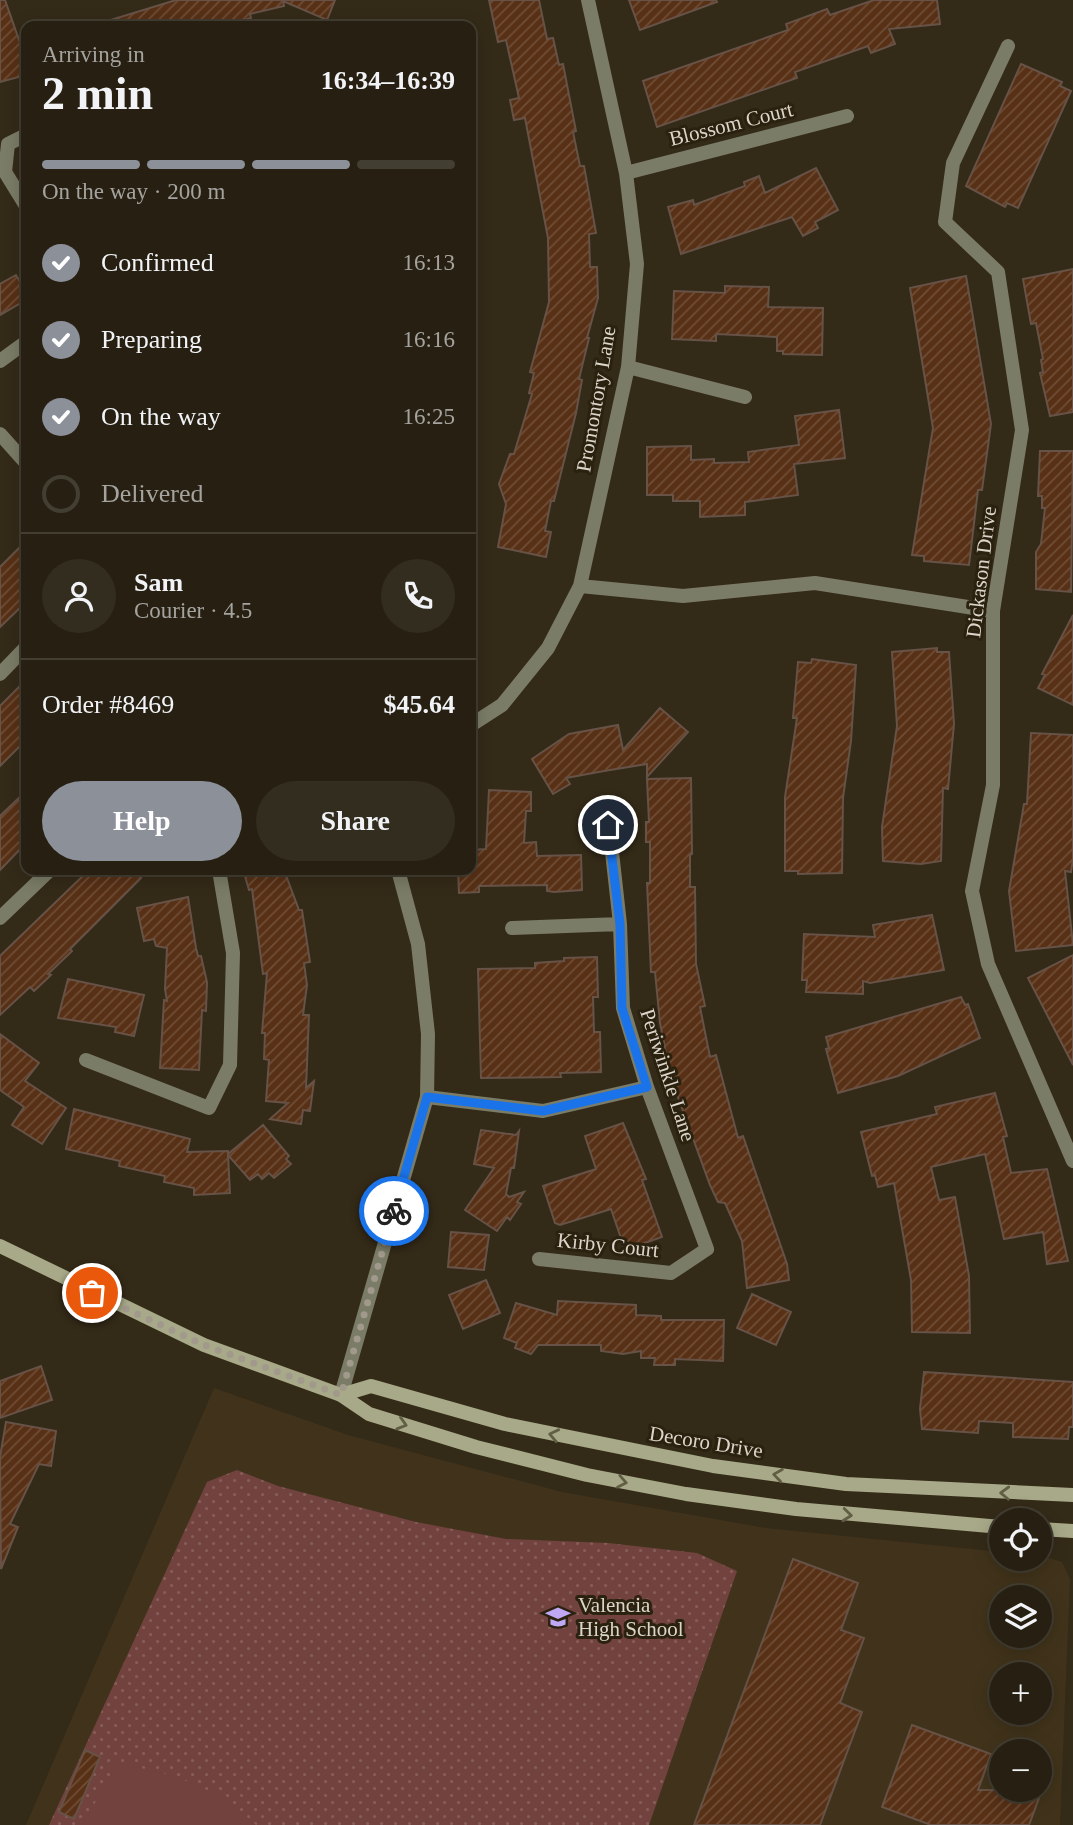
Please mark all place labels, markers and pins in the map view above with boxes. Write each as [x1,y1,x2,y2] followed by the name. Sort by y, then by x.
[578,795,638,855] pin
[62,1263,122,1323] pin
[578,1593,684,1641] place label: Valencia High School
[544,1603,572,1631] school or university icon: Valencia High School

